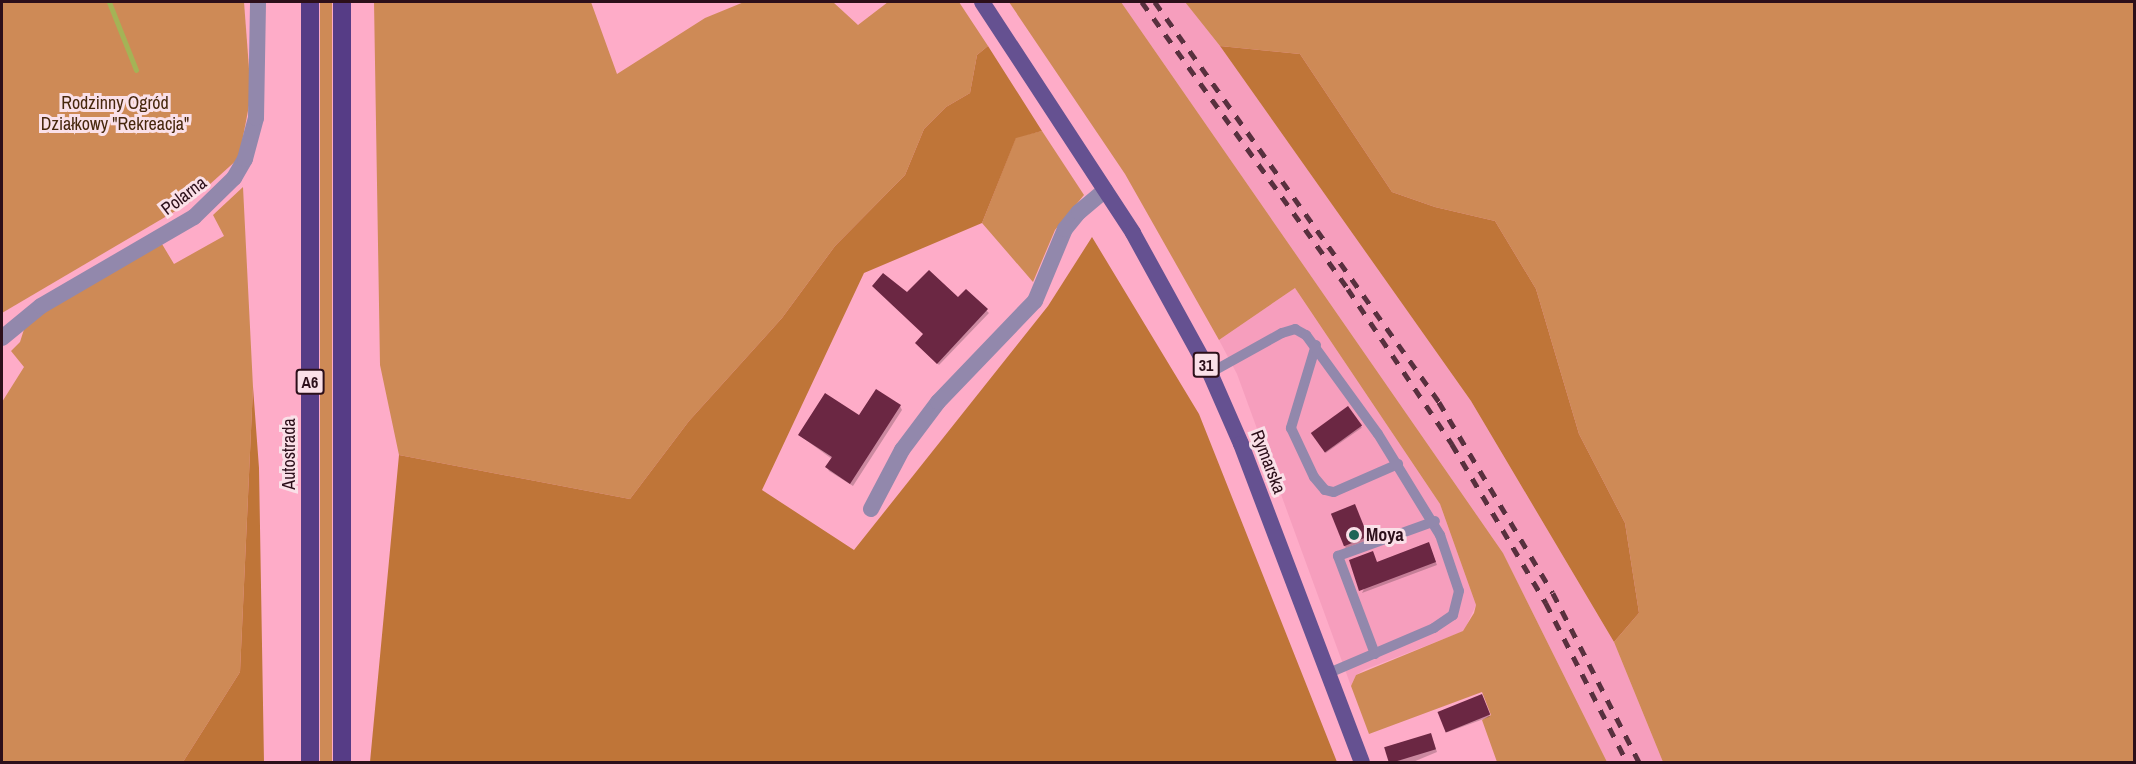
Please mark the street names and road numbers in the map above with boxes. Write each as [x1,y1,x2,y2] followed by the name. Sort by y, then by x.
[157,172,211,220] street label: Polarna
[1192,352,1220,378] road number: 31
[295,369,325,395] road number: A6
[278,418,300,490] street label: Autostrada
[1246,427,1290,497] street label: Rymarska

